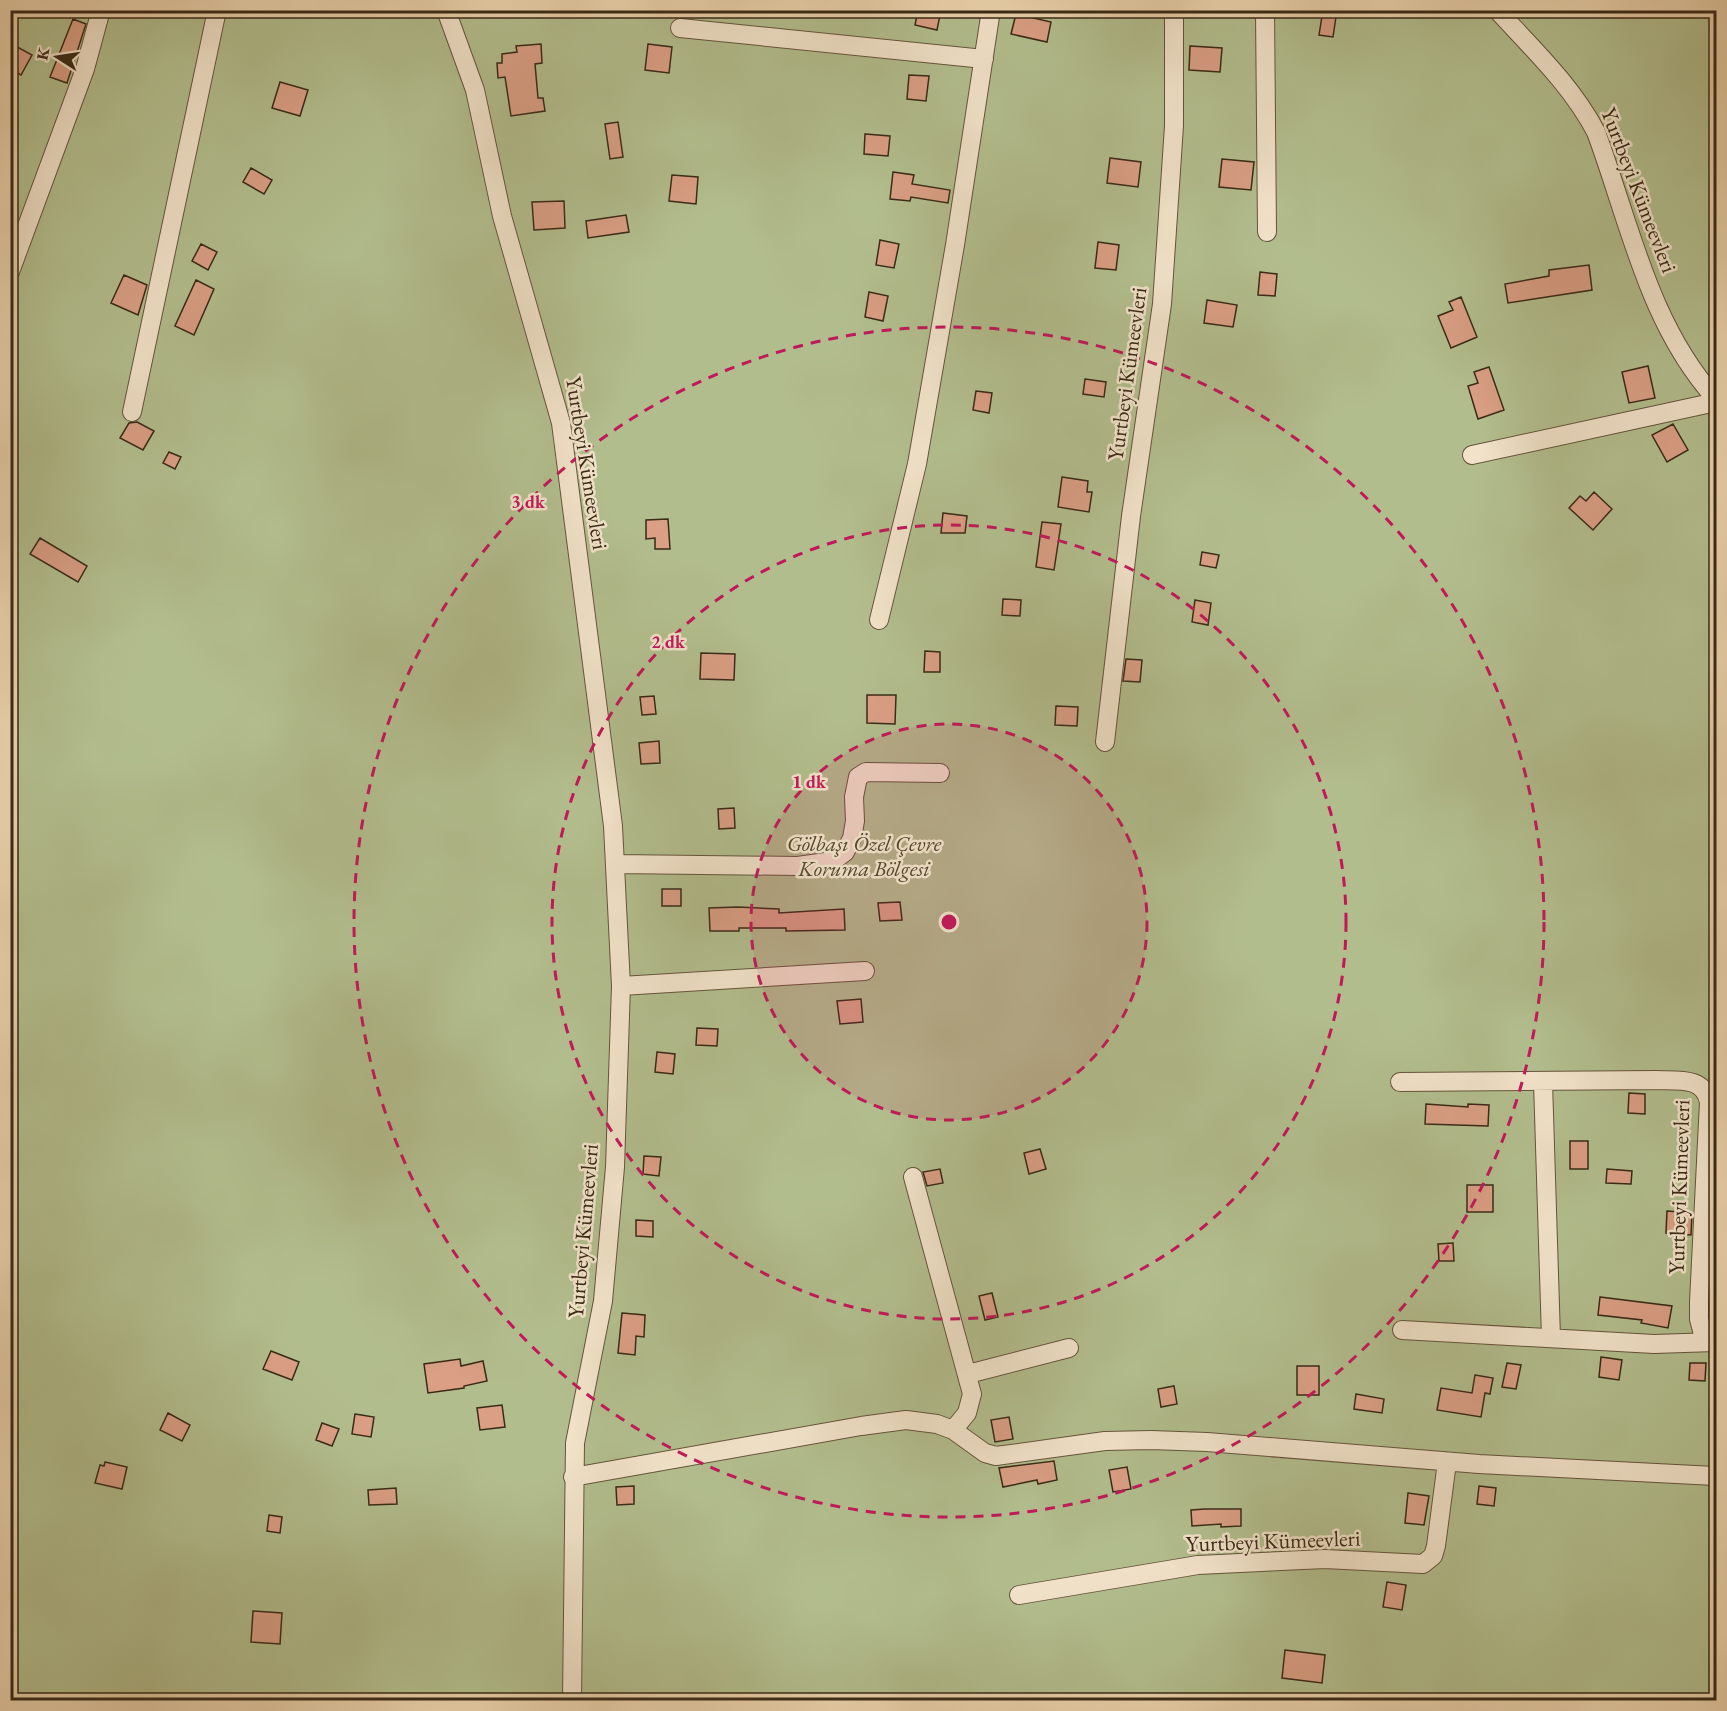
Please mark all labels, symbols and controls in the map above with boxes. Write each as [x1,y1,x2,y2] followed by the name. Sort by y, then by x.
[27,27,87,87] north arrow
[31,45,55,62] text: K
[1594,103,1684,277] street label: Yurtbeyi Kümeevleri
[1100,285,1154,463] street label: Yurtbeyi Kümeevleri
[559,374,615,552] street label: Yurtbeyi Kümeevleri
[511,490,546,513] text: 3 dk
[651,630,686,653] text: 2 dk
[792,770,827,793] text: 1 dk
[787,829,942,883] park label: Gölbaşı Özel Çevre Koruma Bölgesi
[939,912,959,932] centre of rings
[1661,1099,1697,1275] street label: Yurtbeyi Kümeevleri
[561,1143,605,1319] street label: Yurtbeyi Kümeevleri
[1185,1523,1361,1559] street label: Yurtbeyi Kümeevleri

